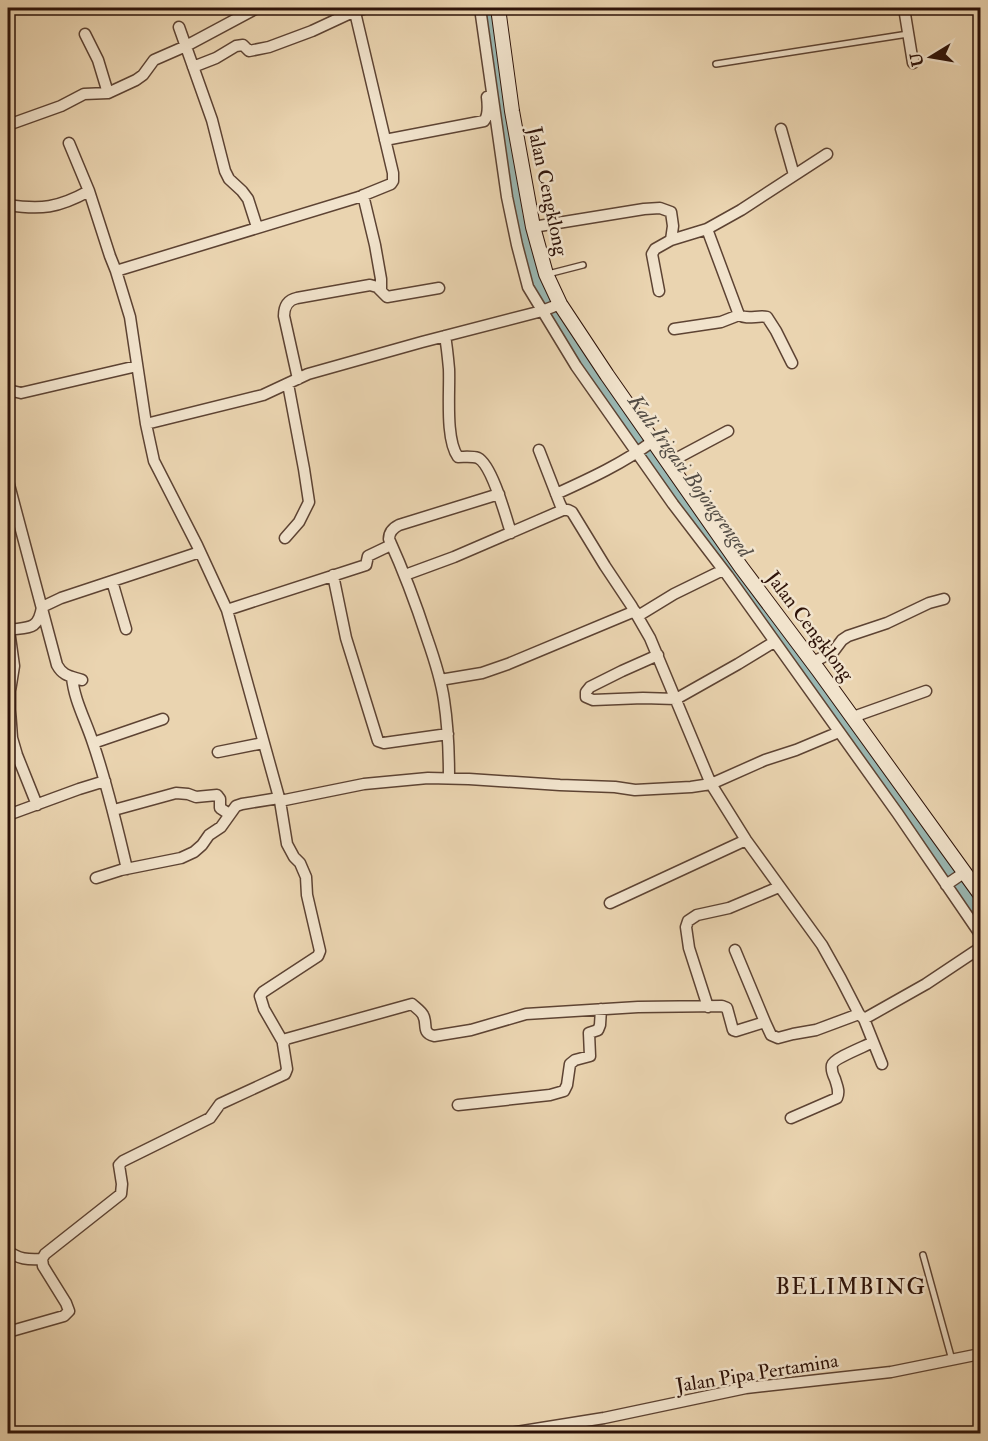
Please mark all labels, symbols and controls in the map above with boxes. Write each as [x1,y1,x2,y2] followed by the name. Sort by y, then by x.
[901,27,961,87] north arrow
[906,51,928,68] text: U
[522,123,574,259] street label: Jalan Cengklong
[621,388,759,564] water label: Kali Irigasi Bojongrenged
[760,565,860,687] street label: Jalan Cengklong
[776,1273,926,1301] district label: BELIMBING
[673,1348,841,1399] street label: Jalan Pipa Pertamina

